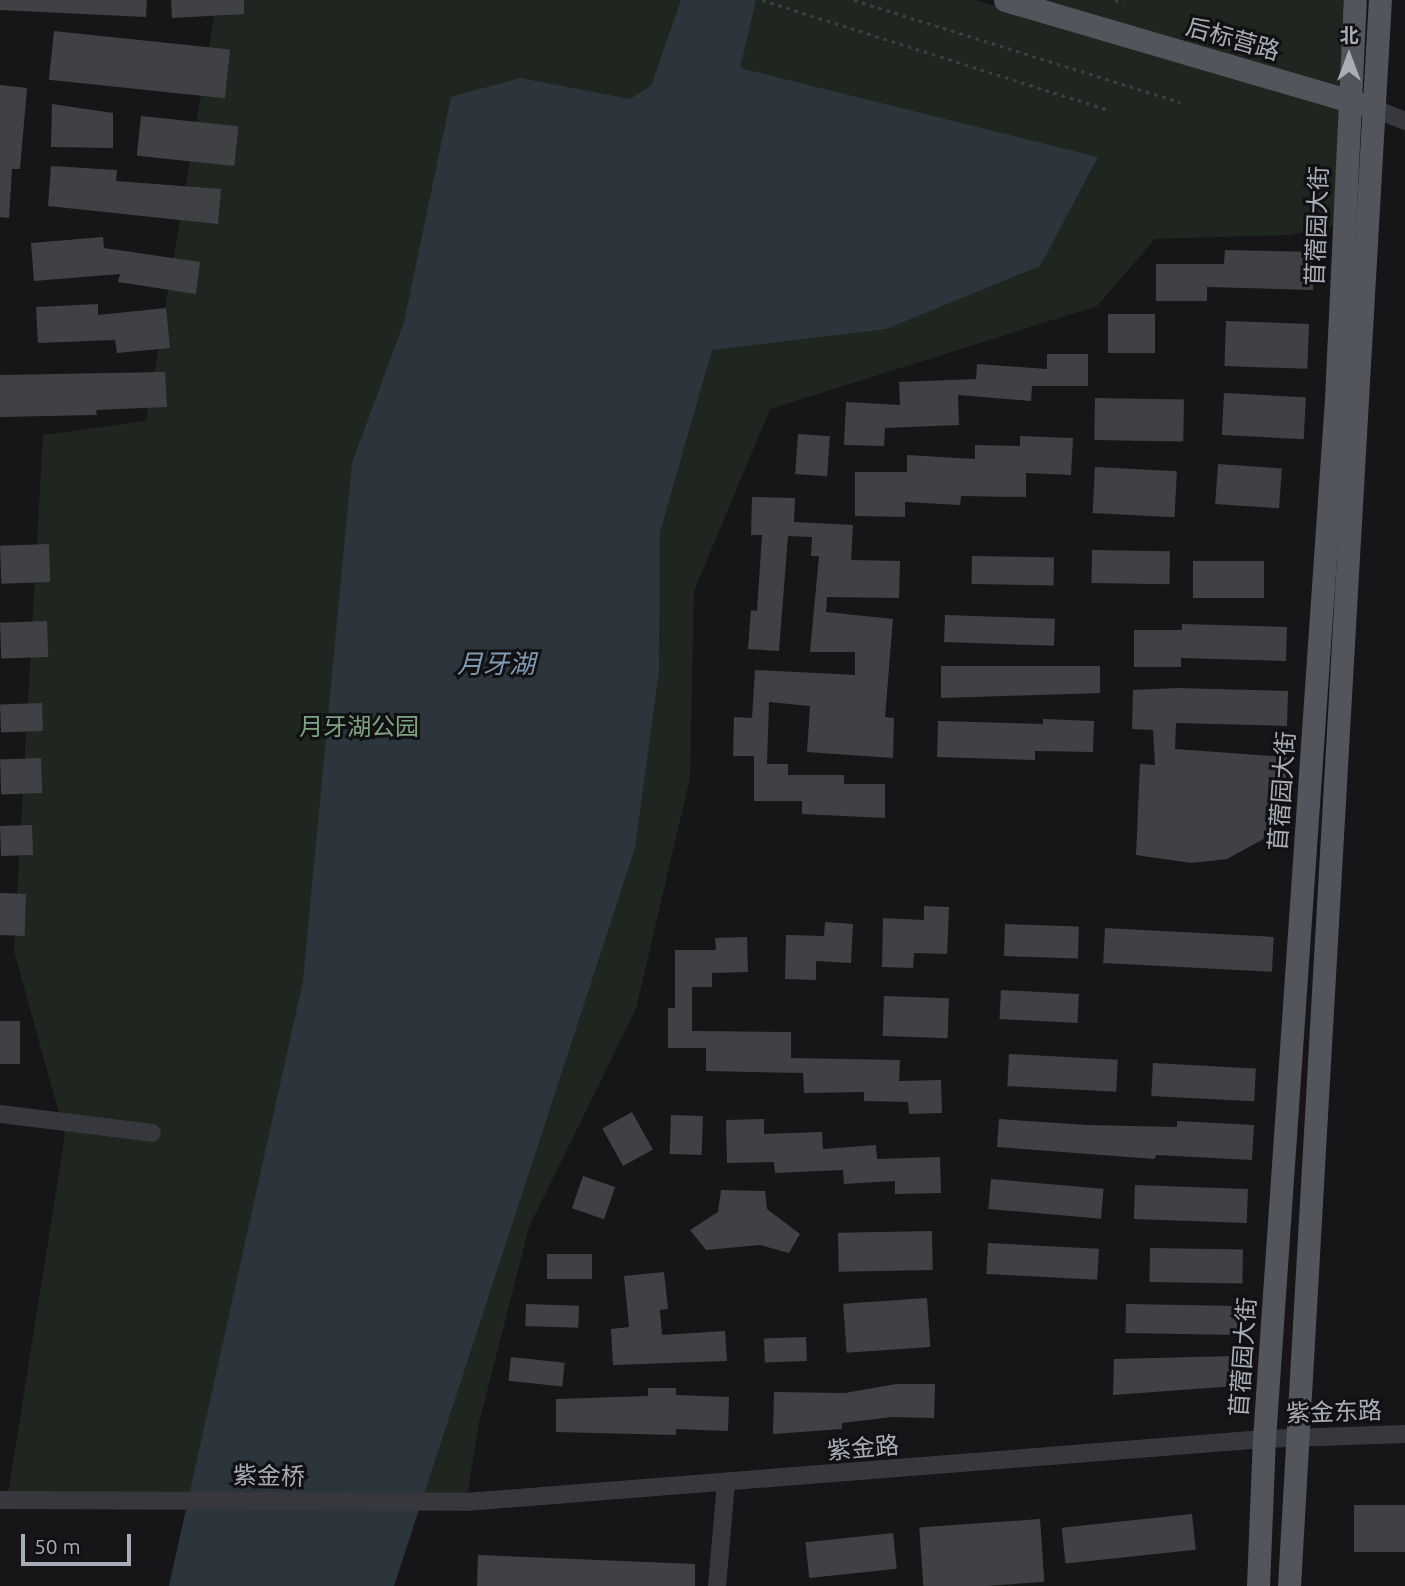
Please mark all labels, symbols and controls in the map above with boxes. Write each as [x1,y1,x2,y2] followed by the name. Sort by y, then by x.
[1183,12,1283,66] street label: 后标营路
[1314,21,1384,91] north arrow
[1339,24,1359,46] text: 北
[1301,166,1333,286] street label: 苜蓿园大街
[457,648,535,680] water label: 月牙湖
[299,713,419,741] park label: 月牙湖公园
[1263,730,1301,852] street label: 苜蓿园大街
[1224,1296,1262,1418] street label: 苜蓿园大街
[1286,1396,1382,1428] street label: 紫金东路
[826,1431,900,1465] street label: 紫金路
[233,1461,305,1491] street label: 紫金桥
[24,1520,135,1564] scale bar
[34,1534,81,1558] text: 50 m

